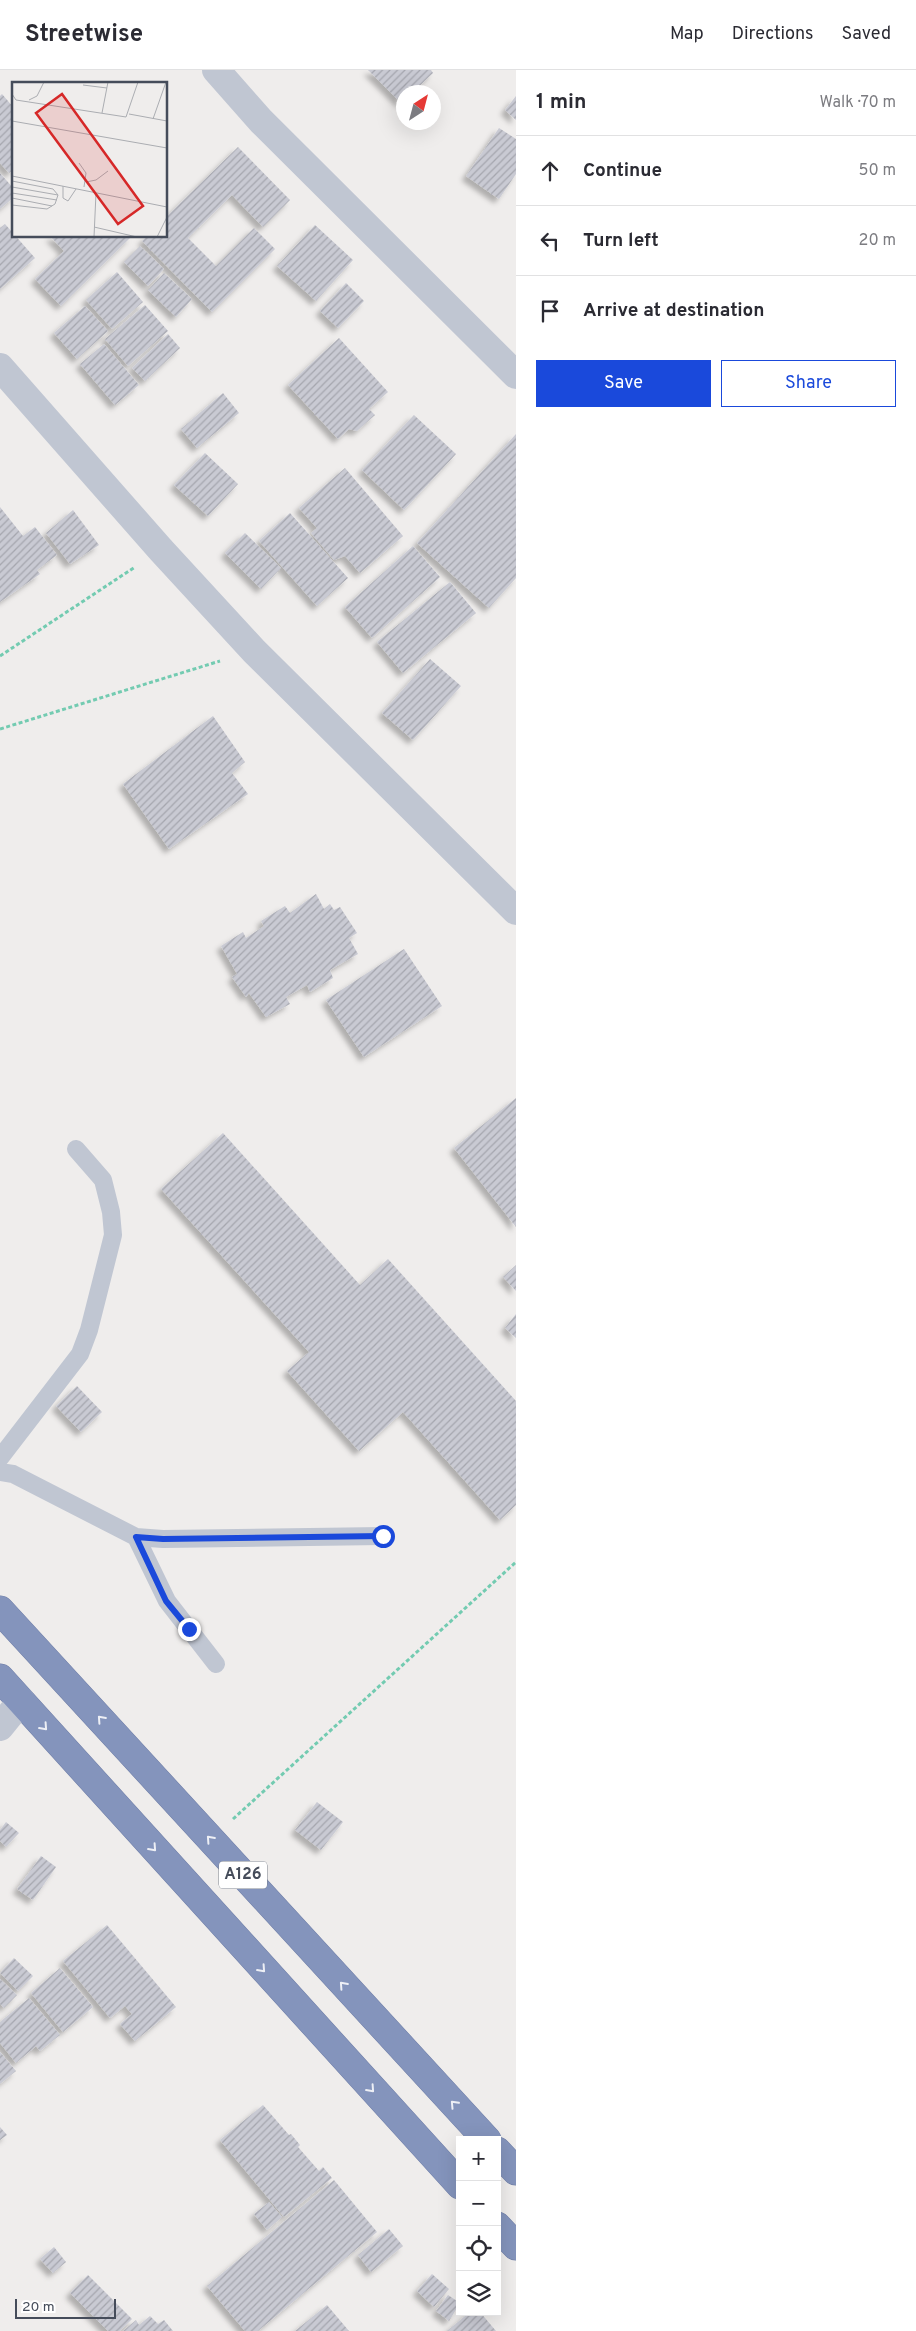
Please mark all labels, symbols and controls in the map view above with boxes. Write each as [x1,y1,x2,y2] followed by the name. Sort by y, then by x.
[25,20,143,50] text: Streetwise
[670,23,704,46] text: Map
[732,23,814,46] text: Directions
[842,23,891,46] text: Saved
[12,82,168,238] inset map
[396,85,441,130] north arrow
[536,89,586,116] text: 1 min
[820,93,896,113] text: Walk · 70 m
[536,157,564,185] icon: ahead
[583,159,662,183] text: Continue
[859,161,896,181] text: 50 m
[536,227,564,255] icon: left
[583,229,659,253] text: Turn left
[859,231,896,251] text: 20 m
[536,297,564,325] icon: arrive
[583,299,764,323] text: Arrive at destination
[536,360,711,407] button: Save
[721,360,896,407] button: Share
[372,1525,395,1548] route start
[178,1618,201,1641] route end
[98,1715,107,1724] one-way arrow
[38,1721,47,1730] one-way arrow
[207,1836,216,1845] one-way arrow
[147,1842,156,1851] one-way arrow
[219,1862,267,1888] road number: A126
[256,1963,265,1972] one-way arrow
[340,1982,349,1991] one-way arrow
[365,2083,374,2092] one-way arrow
[451,2101,460,2110] one-way arrow
[456,2136,501,2316] map controls
[456,2136,501,2181] button: +
[456,2181,501,2226] button: −
[456,2226,501,2271] button: locate
[456,2271,501,2316] button: layers
[15,2296,116,2319] scale bar
[22,2299,55,2316] text: 20 m

